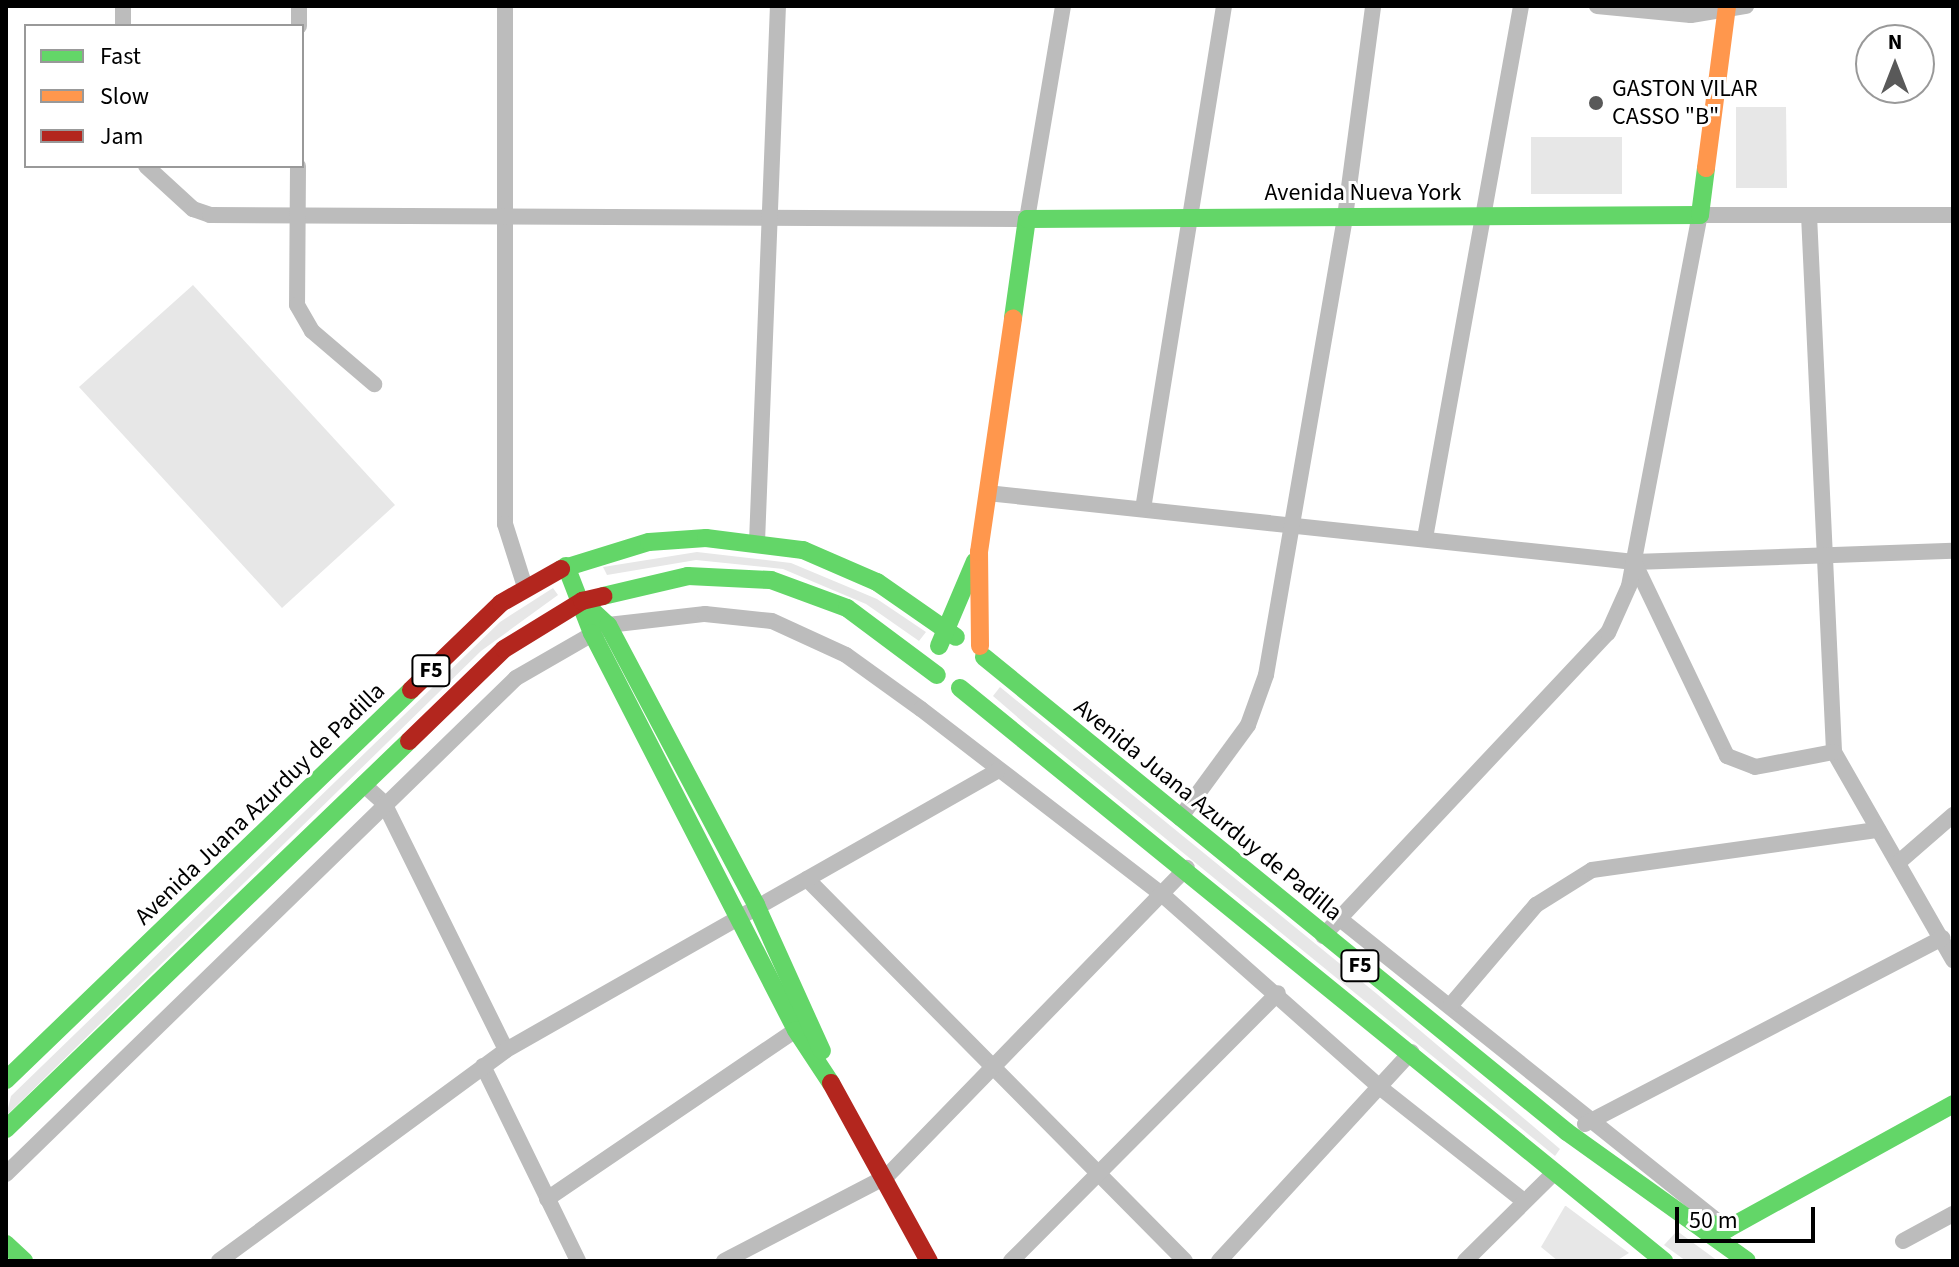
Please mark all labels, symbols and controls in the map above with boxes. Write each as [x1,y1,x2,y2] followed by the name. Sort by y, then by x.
[24,24,304,168] legend
[1855,24,1935,104] north arrow
[1888,26,1902,58] text: N
[100,39,141,74] text: Fast
[1612,75,1758,131] place label: GASTON VILAR CASSO "B"
[100,79,149,114] text: Slow
[1587,94,1605,112] marker: GASTON VILAR CASSO "B"
[100,119,144,154] text: Jam
[1264,179,1462,207] street label: Avenida Nueva York
[411,653,451,689] road number: F5
[129,677,391,931] street label: Avenida Juana Azurduy de Padilla
[1068,693,1348,927] street label: Avenida Juana Azurduy de Padilla
[1340,948,1380,984] road number: F5
[1679,1191,1819,1241] scale bar
[1689,1203,1738,1238] text: 50 m

